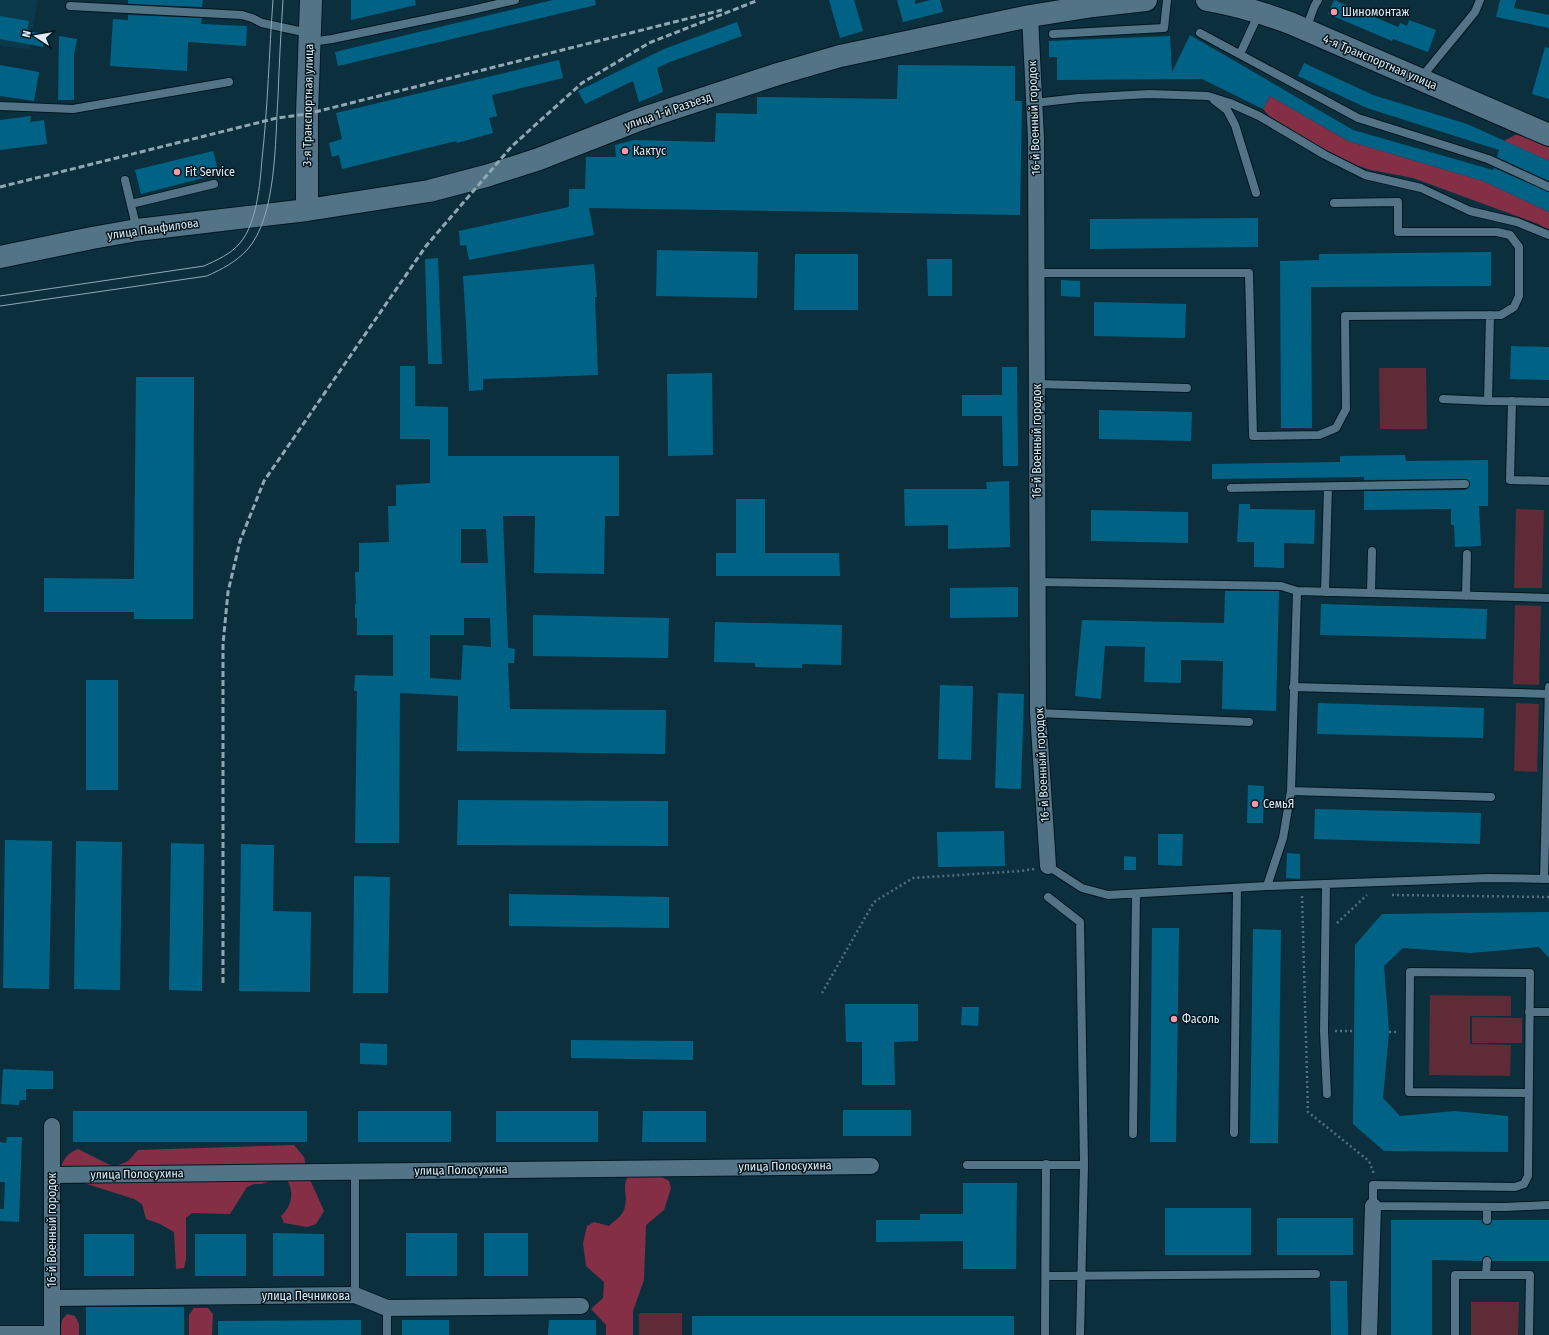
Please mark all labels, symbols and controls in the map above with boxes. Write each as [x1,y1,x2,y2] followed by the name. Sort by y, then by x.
[1342,5,1409,19] place label: Шиномонтаж
[1329,7,1339,17] marker: Шиномонтаж
[16,16,56,56] north arrow
[20,29,34,39] text: N
[1321,32,1439,92] street label: 4-я Транспортная улица
[300,44,316,166] street label: 3-я Транспортная улица
[1025,60,1043,175] street label: 16-й Военный городок
[623,90,713,132] street label: улица 1-й Разъезд
[633,144,666,158] place label: Кактус
[620,146,630,156] marker: Кактус
[185,165,235,179] place label: Fit Service
[172,167,182,177] marker: Fit Service
[107,216,200,242] street label: улица Панфилова
[1030,383,1044,498] street label: 16-й Военный городок
[1032,707,1052,822] street label: 16-й Военный городок
[1263,797,1294,811] place label: СемьЯ
[1250,799,1260,809] marker: СемьЯ
[1182,1012,1220,1026] place label: Фасоль
[1169,1014,1179,1024] marker: Фасоль
[738,1158,832,1174] street label: улица Полосухина
[414,1162,508,1178] street label: улица Полосухина
[90,1166,184,1182] street label: улица Полосухина
[45,1172,59,1287] street label: 16-й Военный городок
[262,1289,350,1303] street label: улица Печникова

